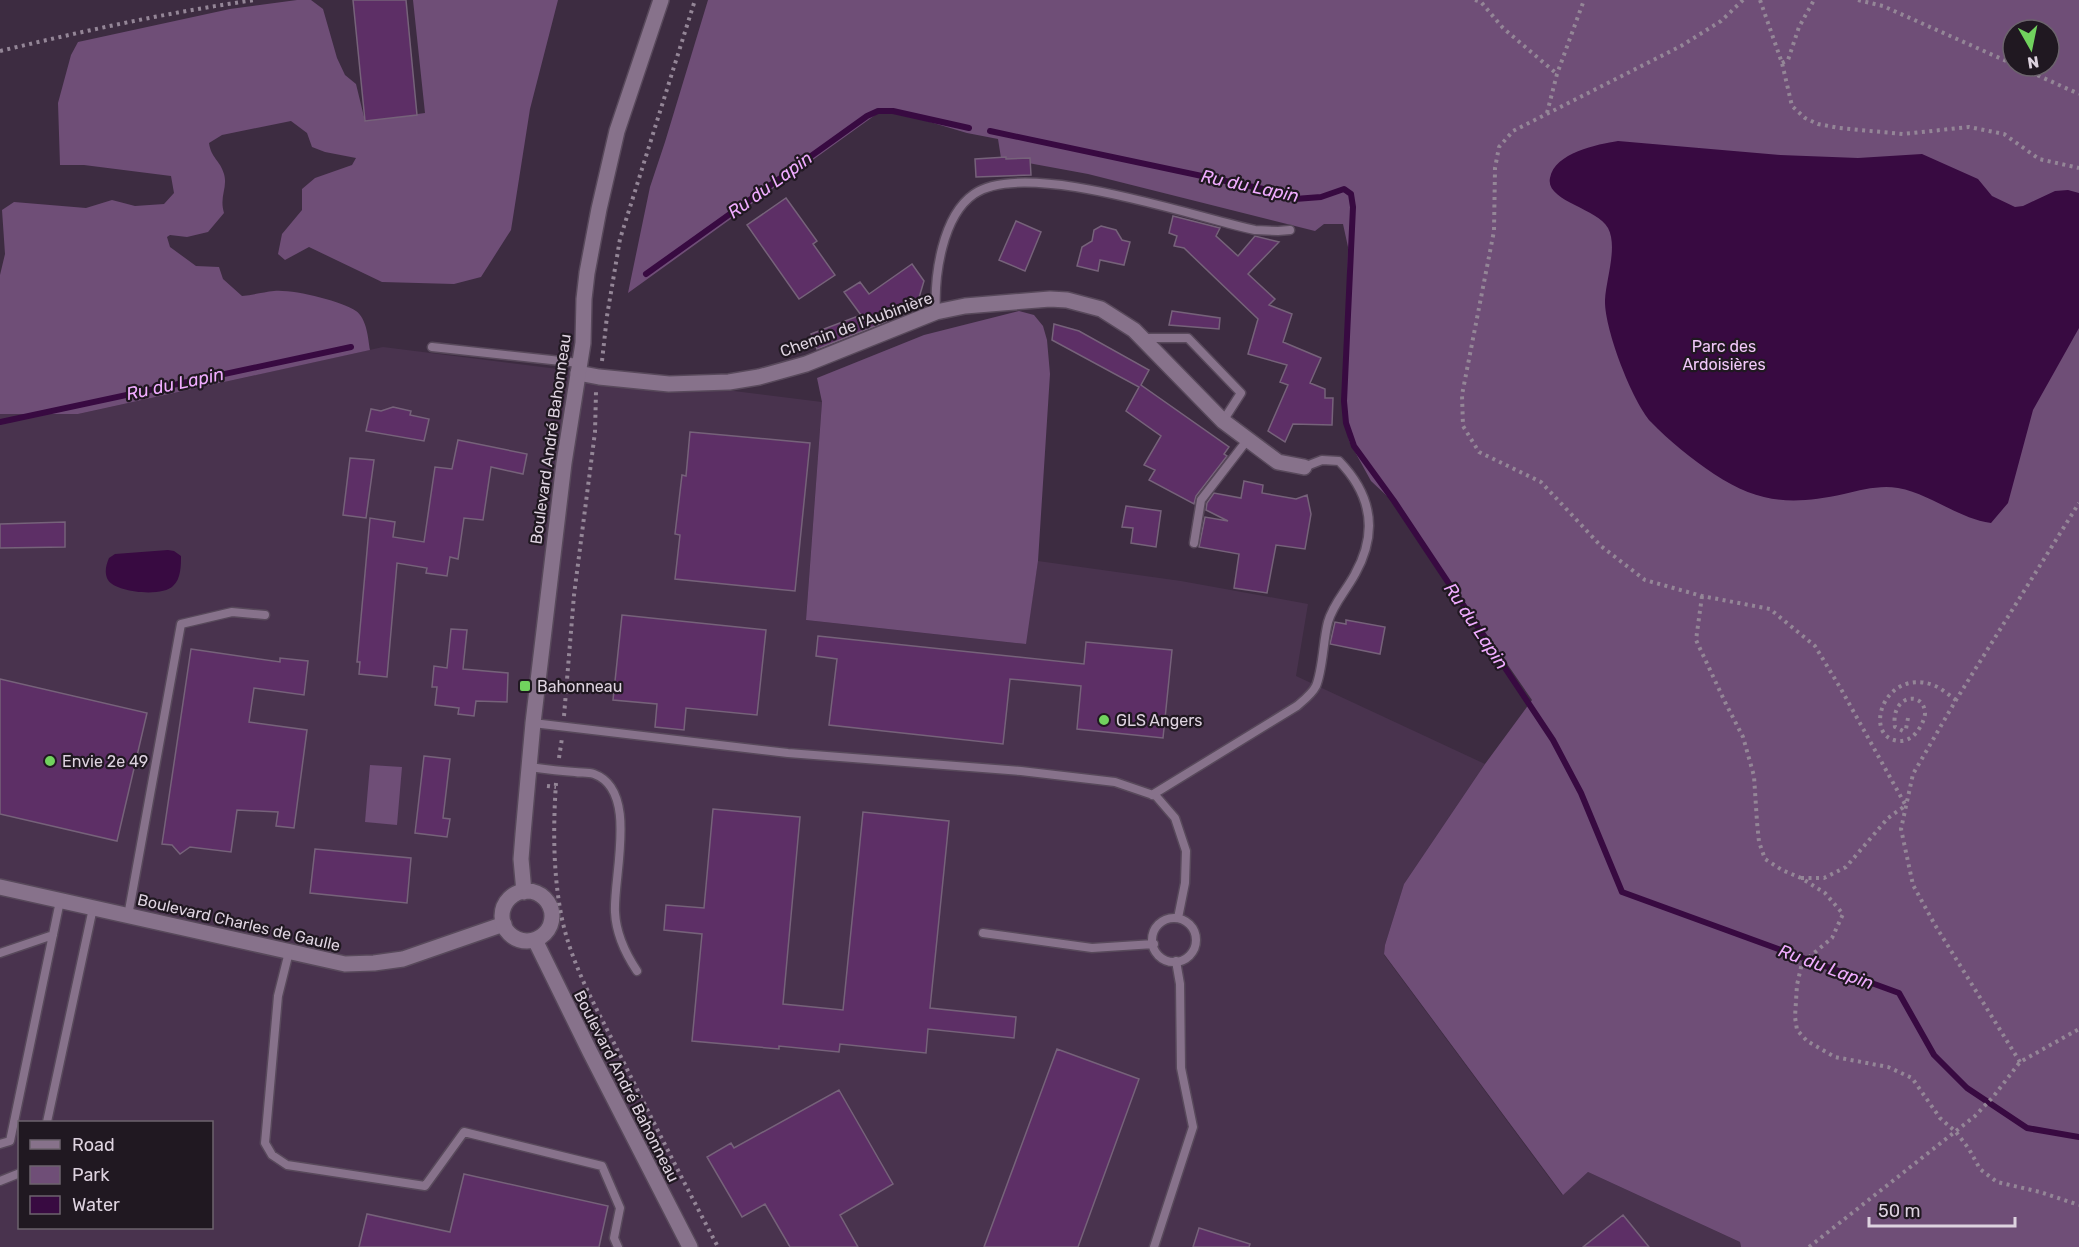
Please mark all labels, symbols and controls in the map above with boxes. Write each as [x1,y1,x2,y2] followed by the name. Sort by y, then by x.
[2001,18,2061,78] north arrow
[2026,52,2040,73] text: N
[723,147,817,223] water label: Ru du Lapin
[1199,165,1301,207] water label: Ru du Lapin
[777,288,935,361] street label: Chemin de l'Aubinière
[526,333,575,546] street label: Boulevard André Bahonneau
[1682,337,1766,374] park label: Parc des Ardoisières
[124,363,226,405] water label: Ru du Lapin
[1439,579,1513,673] water label: Ru du Lapin
[537,677,622,696] place label: Bahonneau
[518,679,532,693] marker: Bahonneau
[1116,711,1203,730] place label: GLS Angers
[1097,713,1111,727] marker: GLS Angers
[62,752,148,771] place label: Envie 2e 49
[43,754,57,768] marker: Envie 2e 49
[136,890,342,955] street label: Boulevard Charles de Gaulle
[1775,940,1877,994] water label: Ru du Lapin
[570,987,683,1185] street label: Boulevard André Bahonneau
[18,1121,213,1229] legend
[72,1134,115,1156] text: Road
[72,1164,110,1186] text: Park
[1869,1190,2014,1228] scale bar
[72,1194,120,1216] text: Water
[1878,1200,1921,1222] text: 50 m

